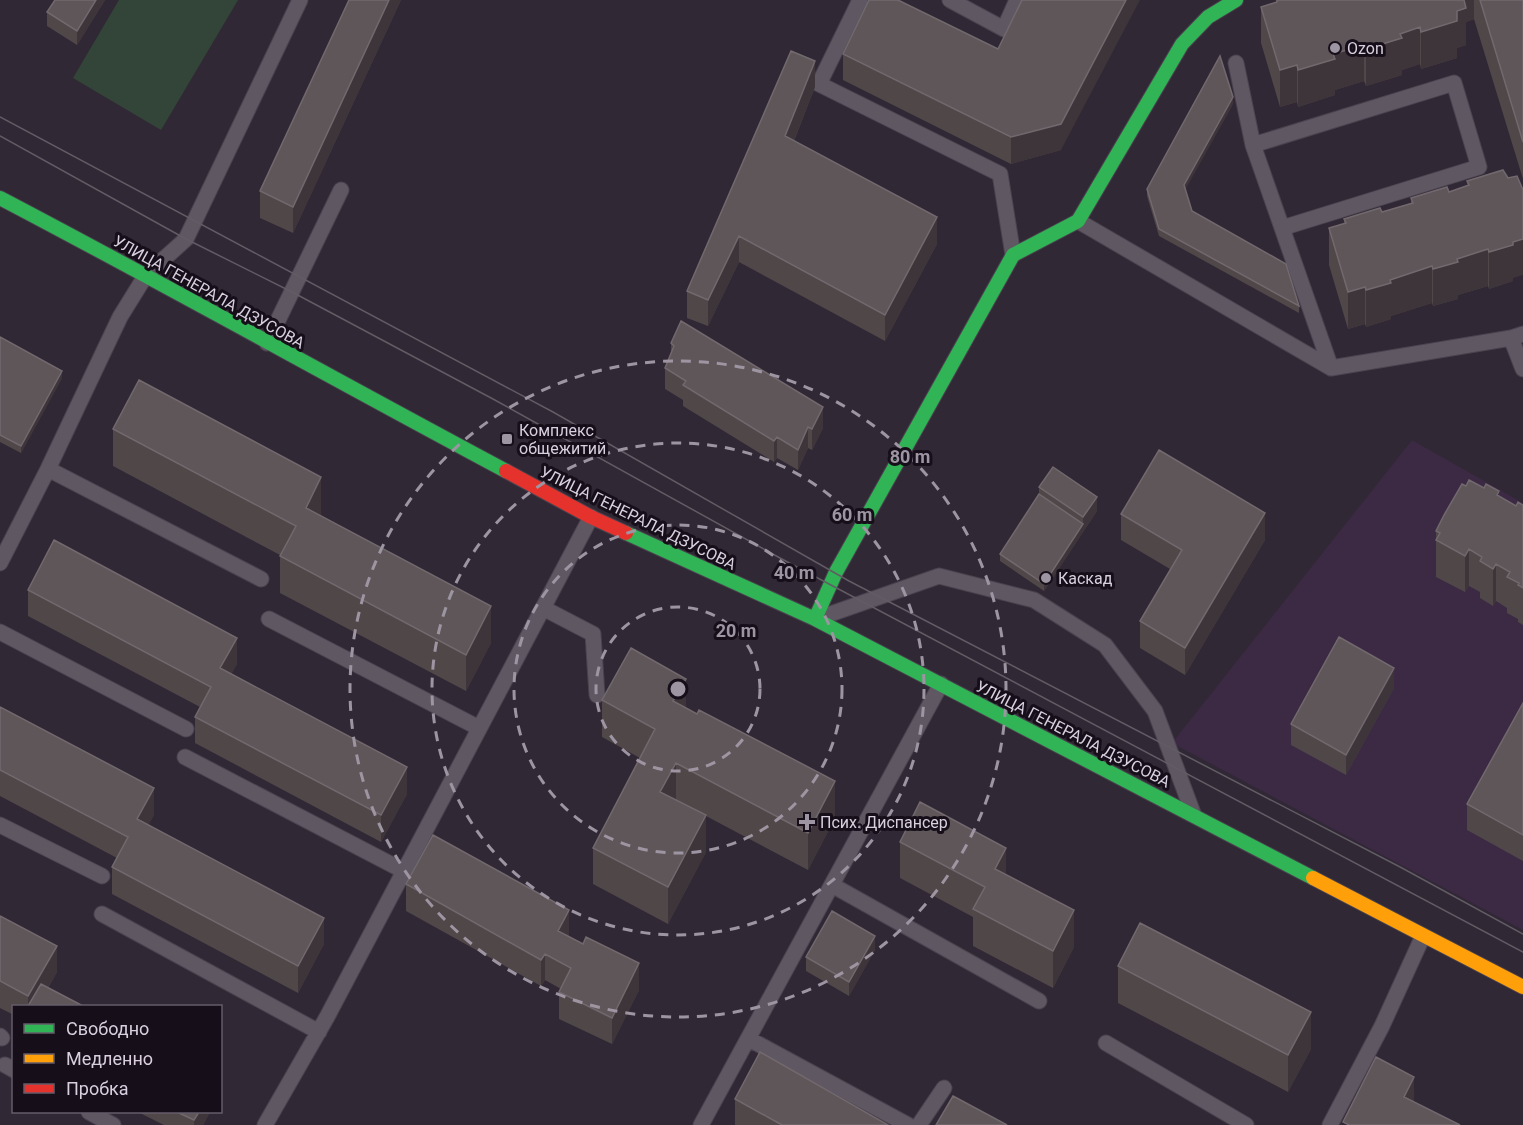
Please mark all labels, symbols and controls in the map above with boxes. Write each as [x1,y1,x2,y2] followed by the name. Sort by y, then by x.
[1347,39,1384,58] place label: Ozon
[1328,41,1342,55] marker: Ozon
[110,231,308,353] street label: УЛИЦА ГЕНЕРАЛА ДЗУСОВА
[519,421,606,458] place label: Комплекс общежитий
[500,432,514,446] marker: Комплекс общежитий
[890,446,930,467] text: 80 m
[537,462,740,574] street label: УЛИЦА ГЕНЕРАЛА ДЗУСОВА
[832,504,872,525] text: 60 m
[774,562,814,583] text: 40 m
[1058,569,1113,588] place label: Каскад
[1039,571,1053,585] marker: Каскад
[716,620,756,641] text: 20 m
[973,677,1174,792] street label: УЛИЦА ГЕНЕРАЛА ДЗУСОВА
[668,679,688,699] centre of rings
[798,813,816,831] marker: Псих. Диспансер
[820,813,948,832] place label: Псих. Диспансер
[12,1005,222,1113] legend
[66,1018,149,1039] text: Свободно
[66,1048,153,1069] text: Медленно
[66,1078,129,1099] text: Пробка

